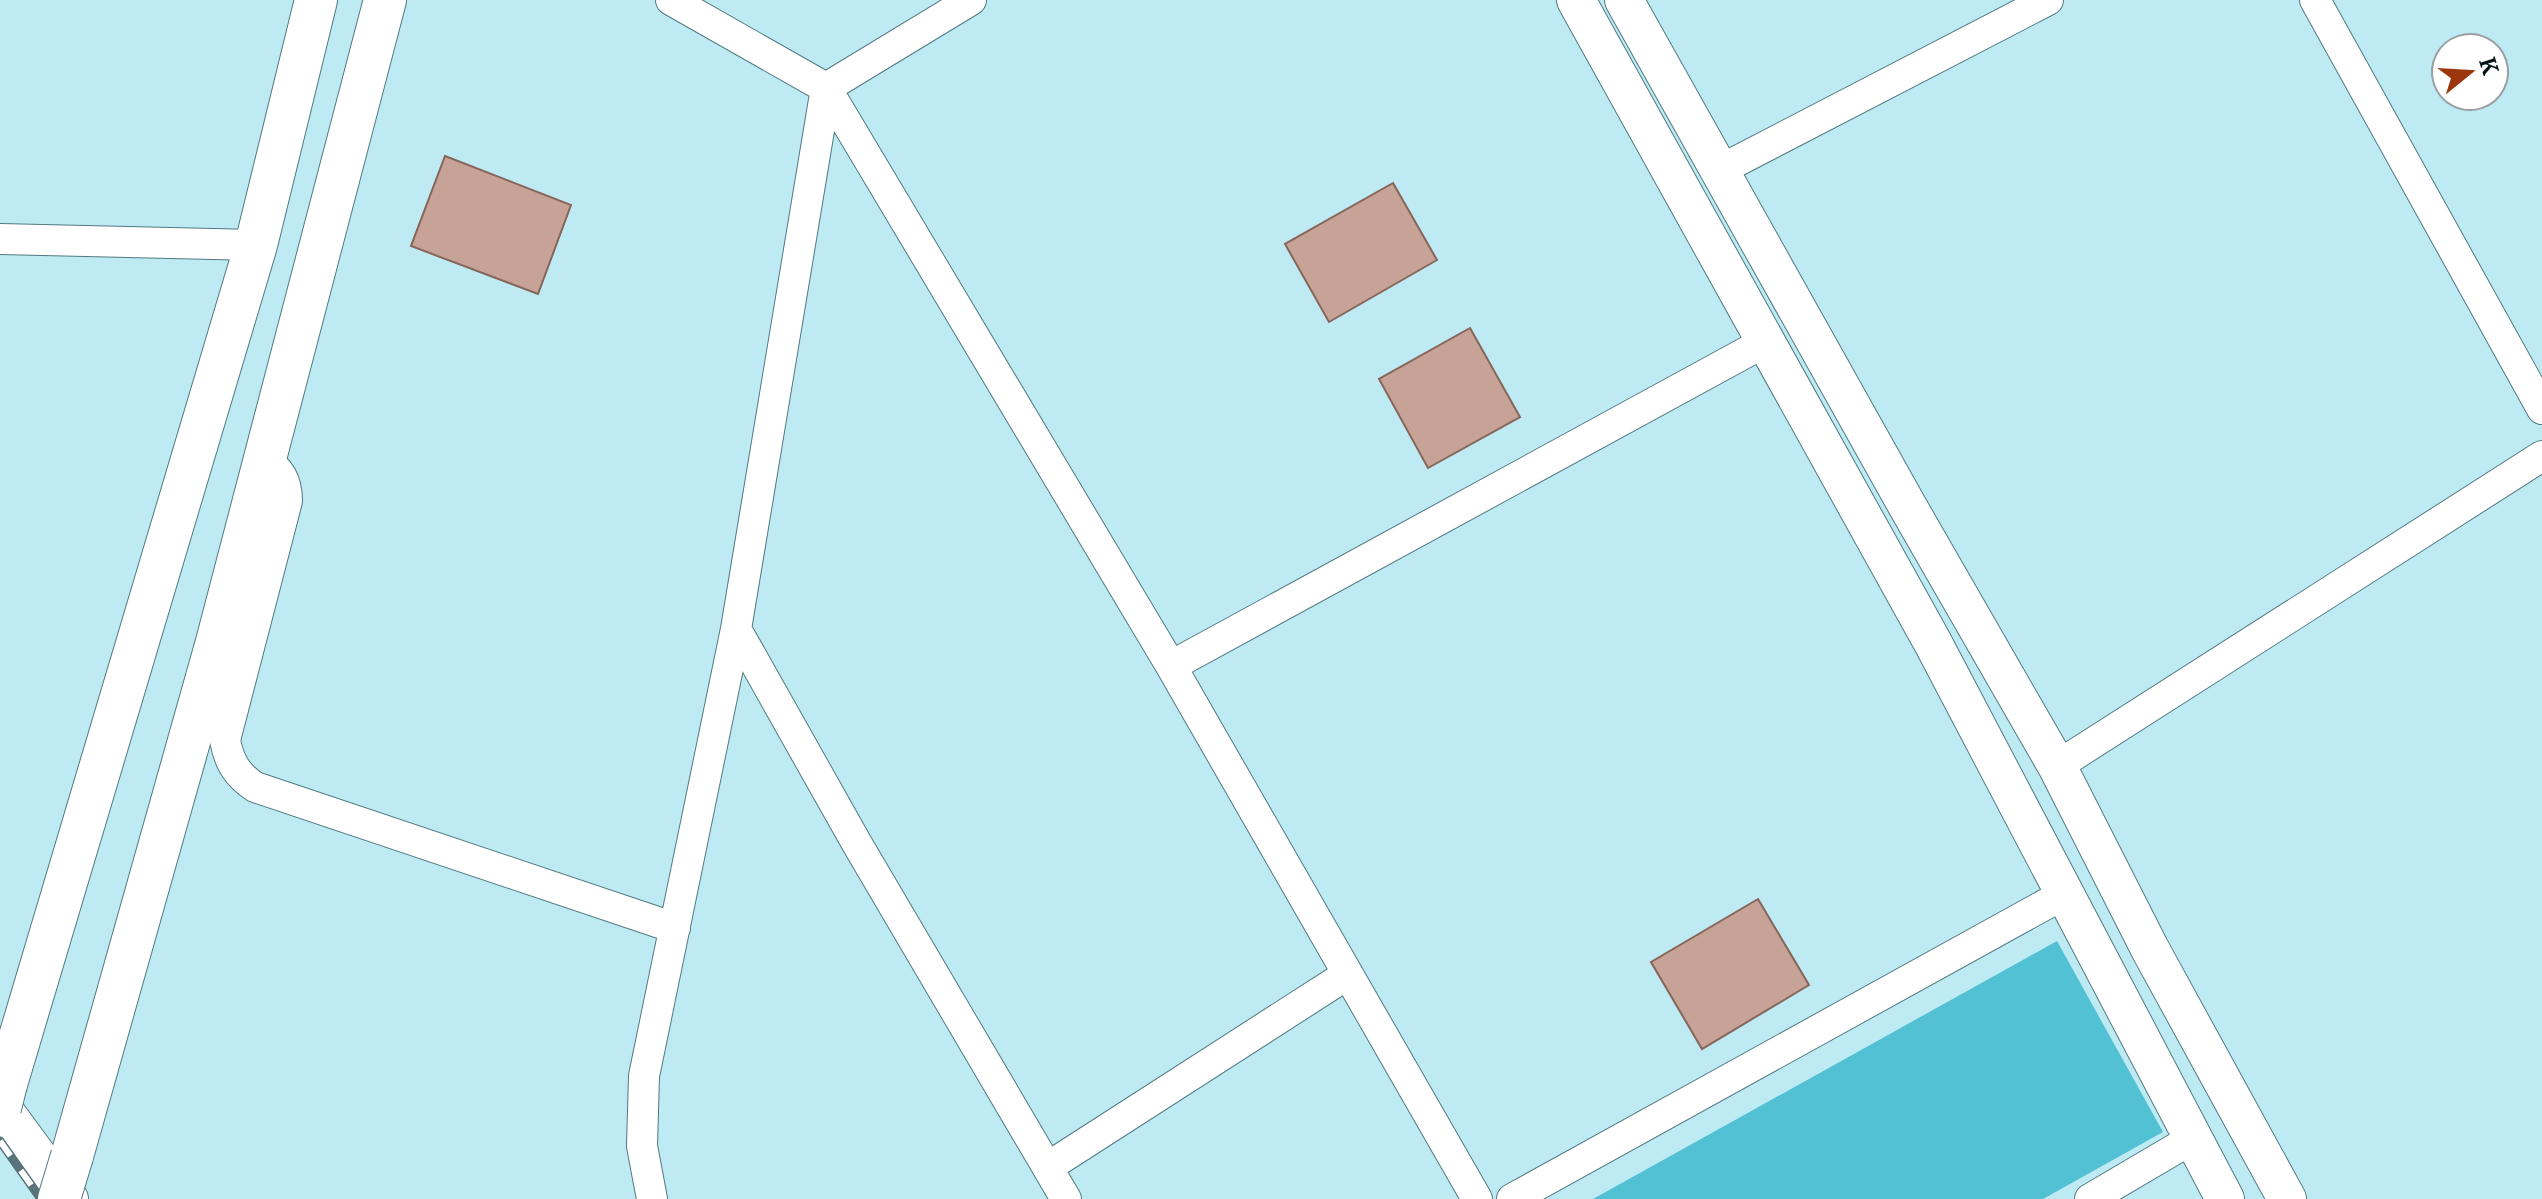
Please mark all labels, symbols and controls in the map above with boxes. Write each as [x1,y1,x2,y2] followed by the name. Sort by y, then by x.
[2430,32,2510,112] north arrow
[2473,54,2505,78] text: K

